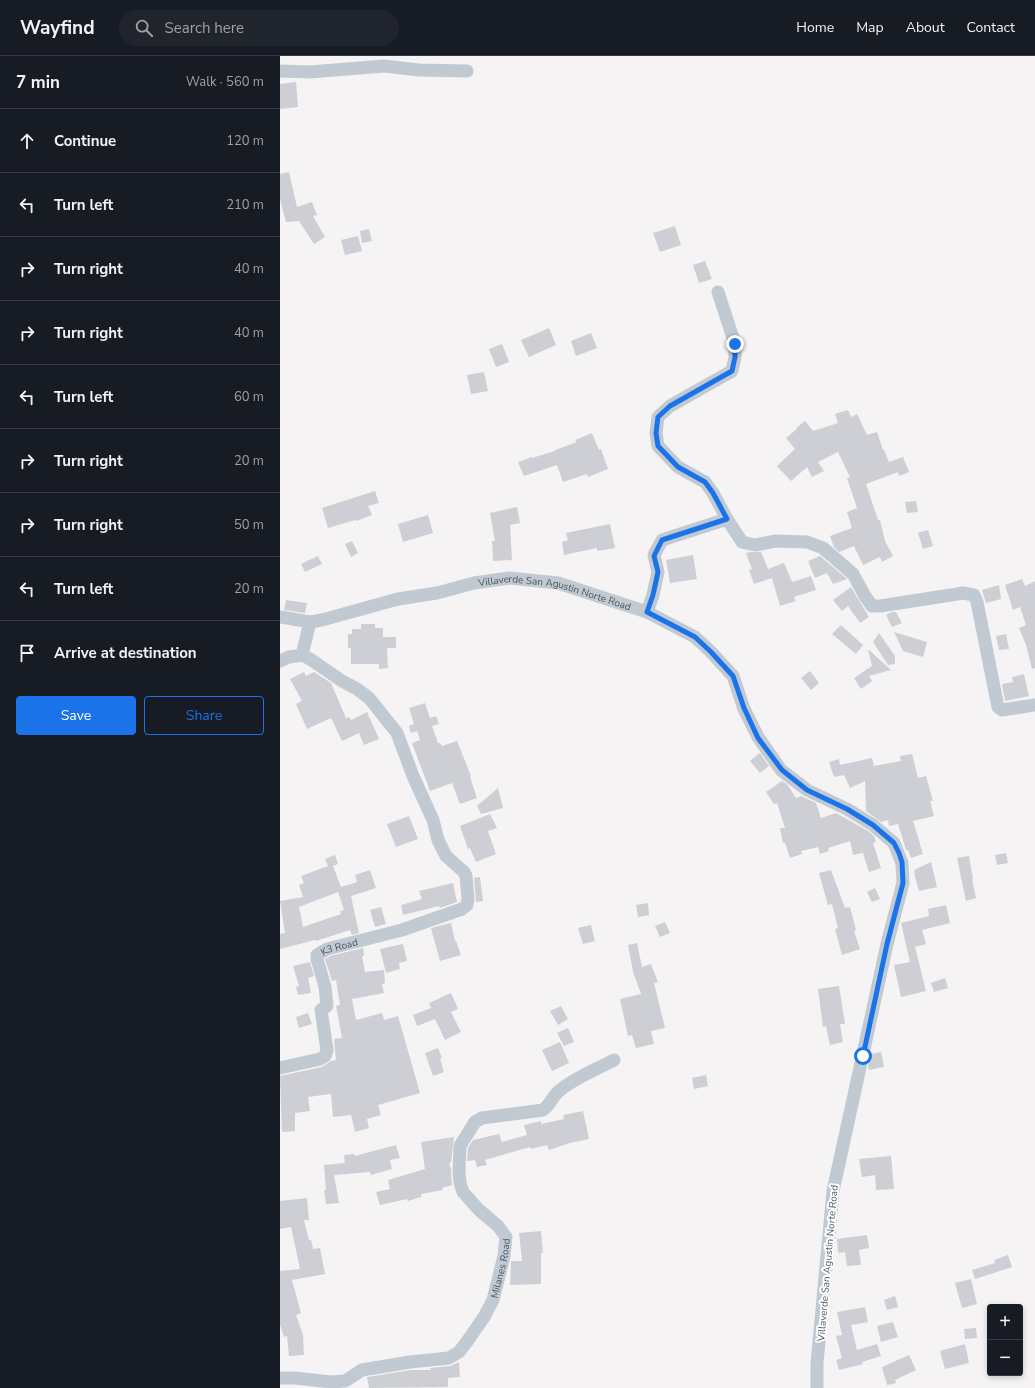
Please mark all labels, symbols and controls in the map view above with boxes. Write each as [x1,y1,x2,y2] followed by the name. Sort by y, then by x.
[119,10,399,46] search box
[20,15,95,41] text: Wayfind
[133,17,155,39] icon: search
[165,18,244,38] text: Search here
[796,18,834,37] text: Home
[856,18,884,37] text: Map
[906,18,945,37] text: About
[967,18,1015,37] text: Contact
[16,71,60,94] text: 7 min
[186,73,264,91] text: Walk · 560 m
[16,130,38,152] icon: ahead
[54,131,116,151] text: Continue
[226,132,264,150] text: 120 m
[16,194,38,216] icon: left
[54,195,113,215] text: Turn left
[226,196,264,214] text: 210 m
[16,258,38,280] icon: right
[54,259,123,279] text: Turn right
[234,260,264,278] text: 40 m
[16,322,38,344] icon: right
[54,323,123,343] text: Turn right
[234,324,264,342] text: 40 m
[726,335,744,353] route end
[16,386,38,408] icon: left
[54,387,113,407] text: Turn left
[234,388,264,406] text: 60 m
[16,450,38,472] icon: right
[54,451,123,471] text: Turn right
[234,452,264,470] text: 20 m
[16,514,38,536] icon: right
[54,515,123,535] text: Turn right
[234,516,264,534] text: 50 m
[476,572,633,614] street label: Villaverde San Agustin Norte Road
[16,578,38,600] icon: left
[54,579,113,599] text: Turn left
[234,580,264,598] text: 20 m
[16,642,38,664] icon: arrive
[54,643,197,663] text: Arrive at destination
[16,696,136,735] button: Save
[144,696,264,735] button: Share
[318,935,360,959] street label: K3 Road
[854,1047,872,1065] route start
[814,1184,842,1343] street label: Villaverde San Agustin Norte Road
[488,1238,514,1300] street label: Milanes Road
[987,1304,1023,1376] map controls
[987,1304,1023,1340] button: +
[987,1340,1023,1376] button: −

